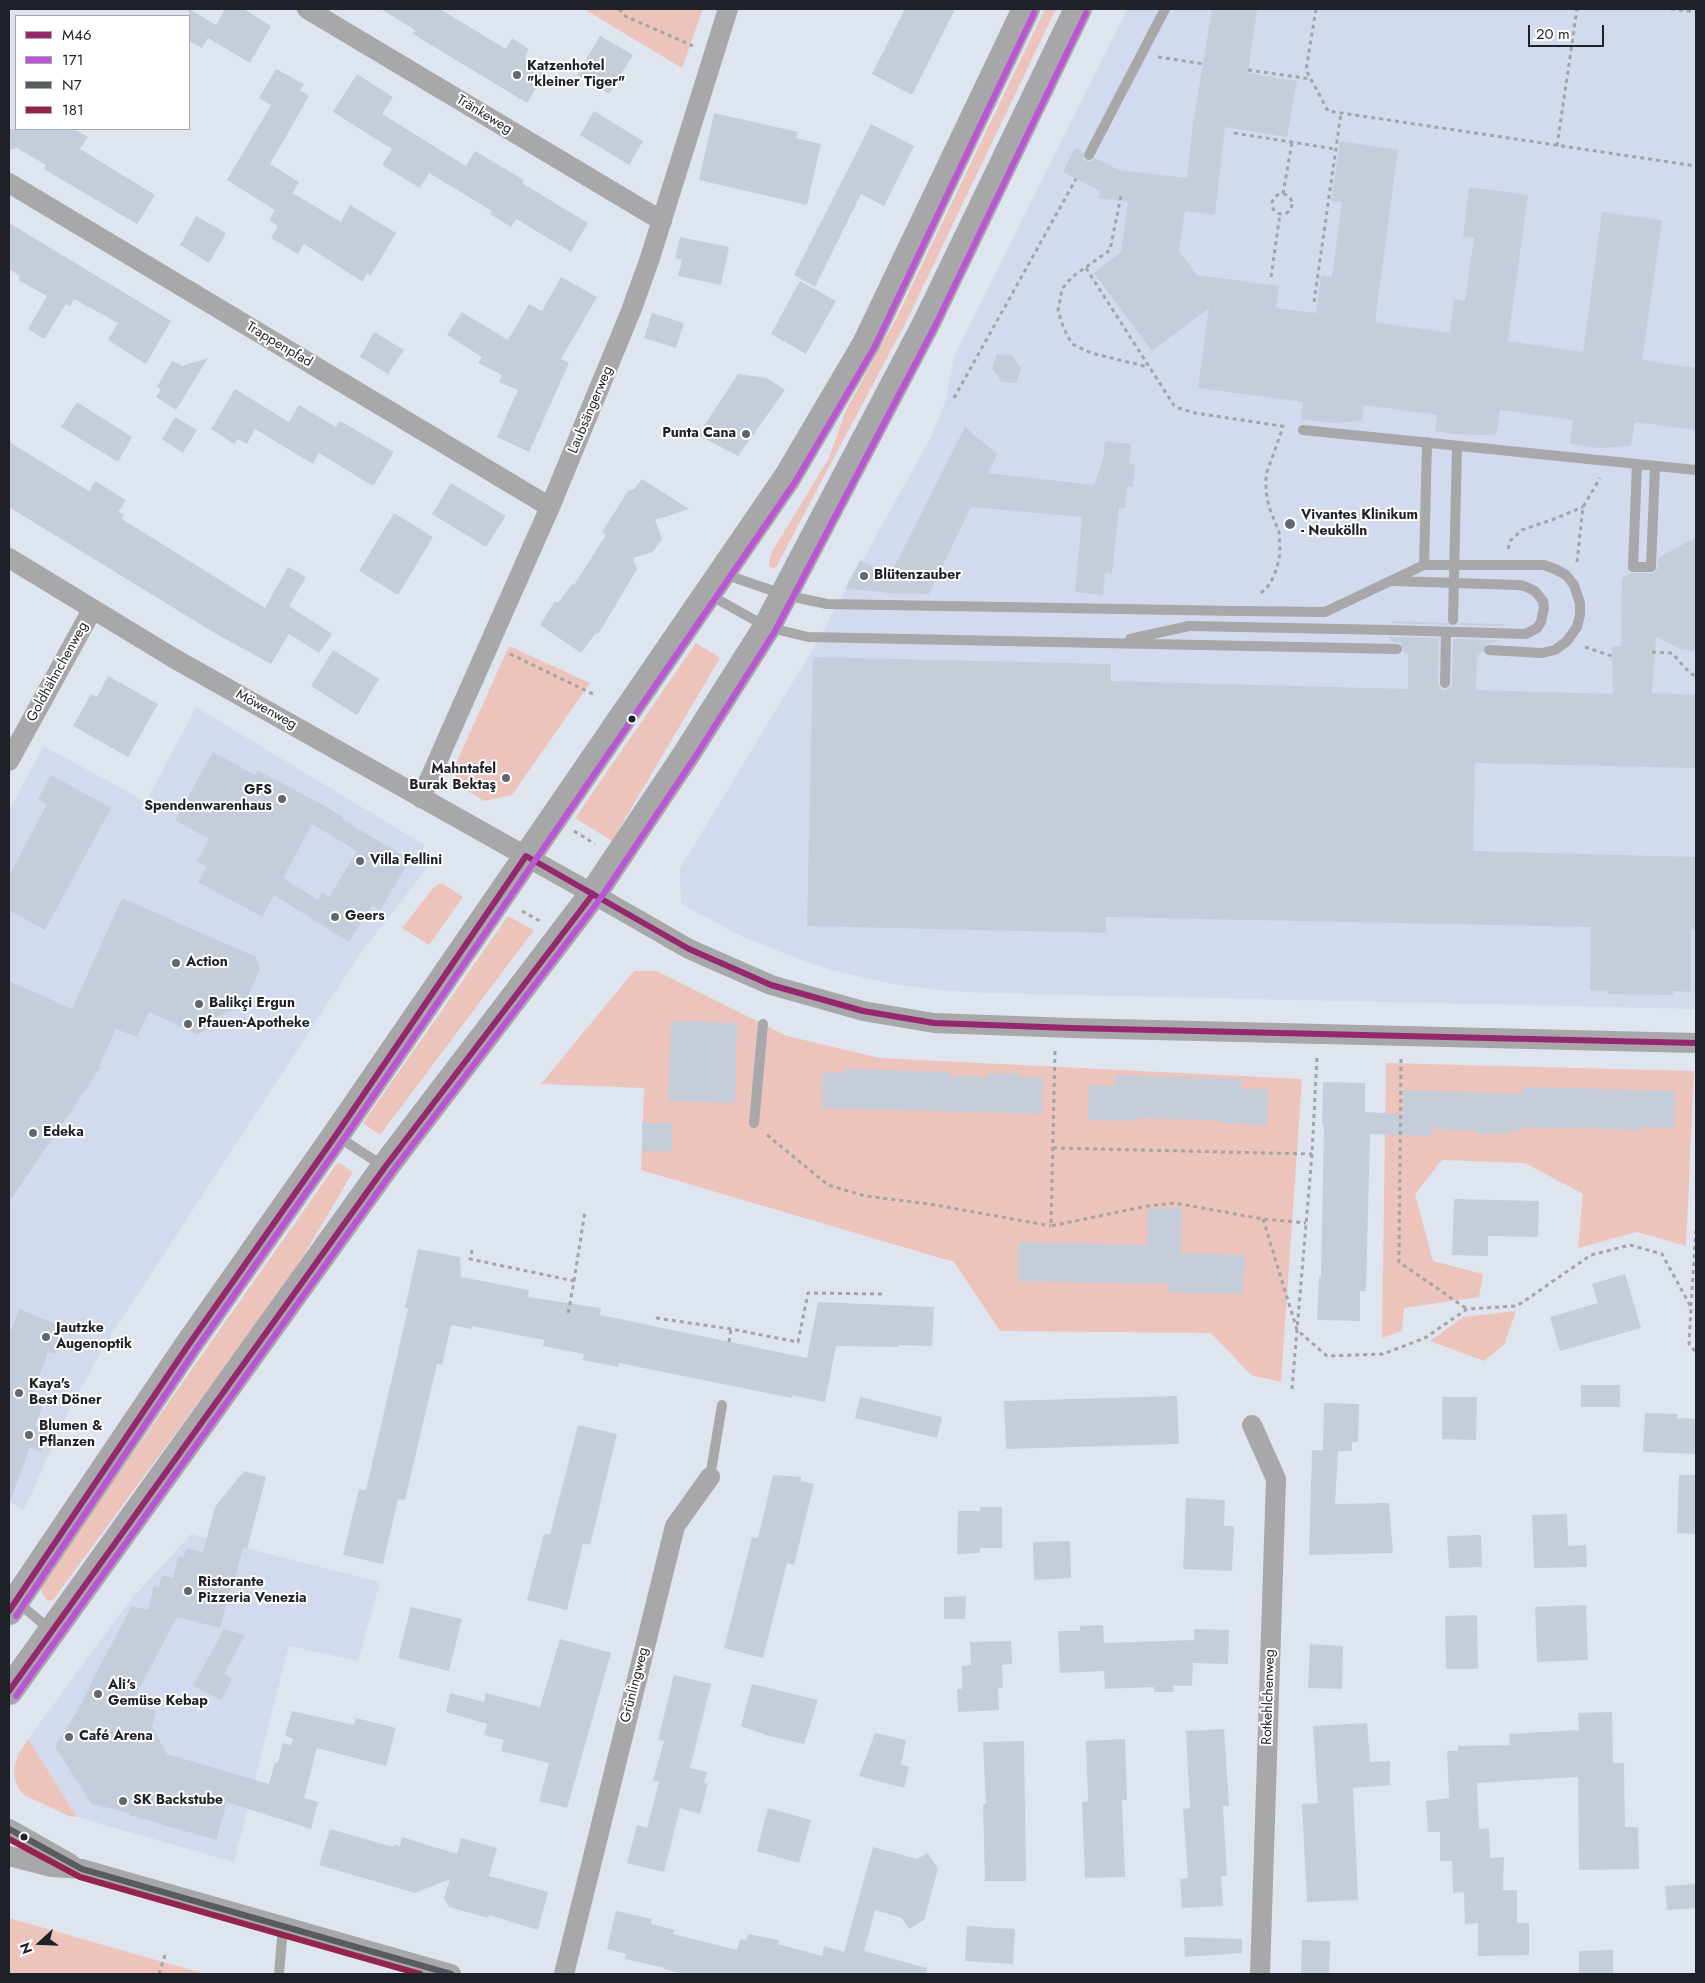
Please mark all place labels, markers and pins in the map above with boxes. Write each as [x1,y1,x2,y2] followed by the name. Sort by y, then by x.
[527,59,625,92] place label: Katzenhotel "kleiner Tiger"
[511,69,523,81] marker: Katzenhotel "kleiner Tiger"
[662,426,736,442] place label: Punta Cana
[740,428,752,440] marker: Punta Cana
[1301,508,1418,540] place label: Vivantes Klinikum - Neukölln
[1283,517,1297,531] marker: Vivantes Klinikum - Neukölln
[874,568,961,584] place label: Blütenzauber
[858,570,870,582] marker: Blütenzauber
[627,714,637,724] unlabelled marker
[409,762,496,794] place label: Mahntafel Burak Bektaş
[500,772,512,784] marker: Mahntafel Burak Bektaş
[144,783,272,816] place label: GFS Spendenwarenhaus
[276,793,288,805] marker: GFS Spendenwarenhaus
[370,853,442,869] place label: Villa Fellini
[354,855,366,867] marker: Villa Fellini
[345,909,385,925] place label: Geers
[329,911,341,923] marker: Geers
[186,955,228,971] place label: Action
[170,957,182,969] marker: Action
[209,996,295,1012] place label: Balikçi Ergun
[193,998,205,1010] marker: Balikçi Ergun
[198,1016,310,1032] place label: Pfauen-Apotheke
[182,1018,194,1030] marker: Pfauen-Apotheke
[43,1125,84,1141] place label: Edeka
[27,1127,39,1139] marker: Edeka
[56,1321,132,1354] place label: Jautzke Augenoptik
[40,1331,52,1343] marker: Jautzke Augenoptik
[29,1377,102,1410] place label: Kaya's Best Döner
[13,1387,25,1399] marker: Kaya's Best Döner
[39,1419,102,1451] place label: Blumen & Pflanzen
[23,1429,35,1441] marker: Blumen & Pflanzen
[198,1575,307,1608] place label: Ristorante Pizzeria Venezia
[182,1585,194,1597] marker: Ristorante Pizzeria Venezia
[108,1678,208,1710] place label: Ali‘s Gemüse Kebap
[92,1688,104,1700] marker: Ali‘s Gemüse Kebap
[79,1729,153,1745] place label: Café Arena
[63,1731,75,1743] marker: Café Arena
[133,1793,223,1809] place label: SK Backstube
[117,1795,129,1807] marker: SK Backstube
[19,1832,29,1842] unlabelled marker

